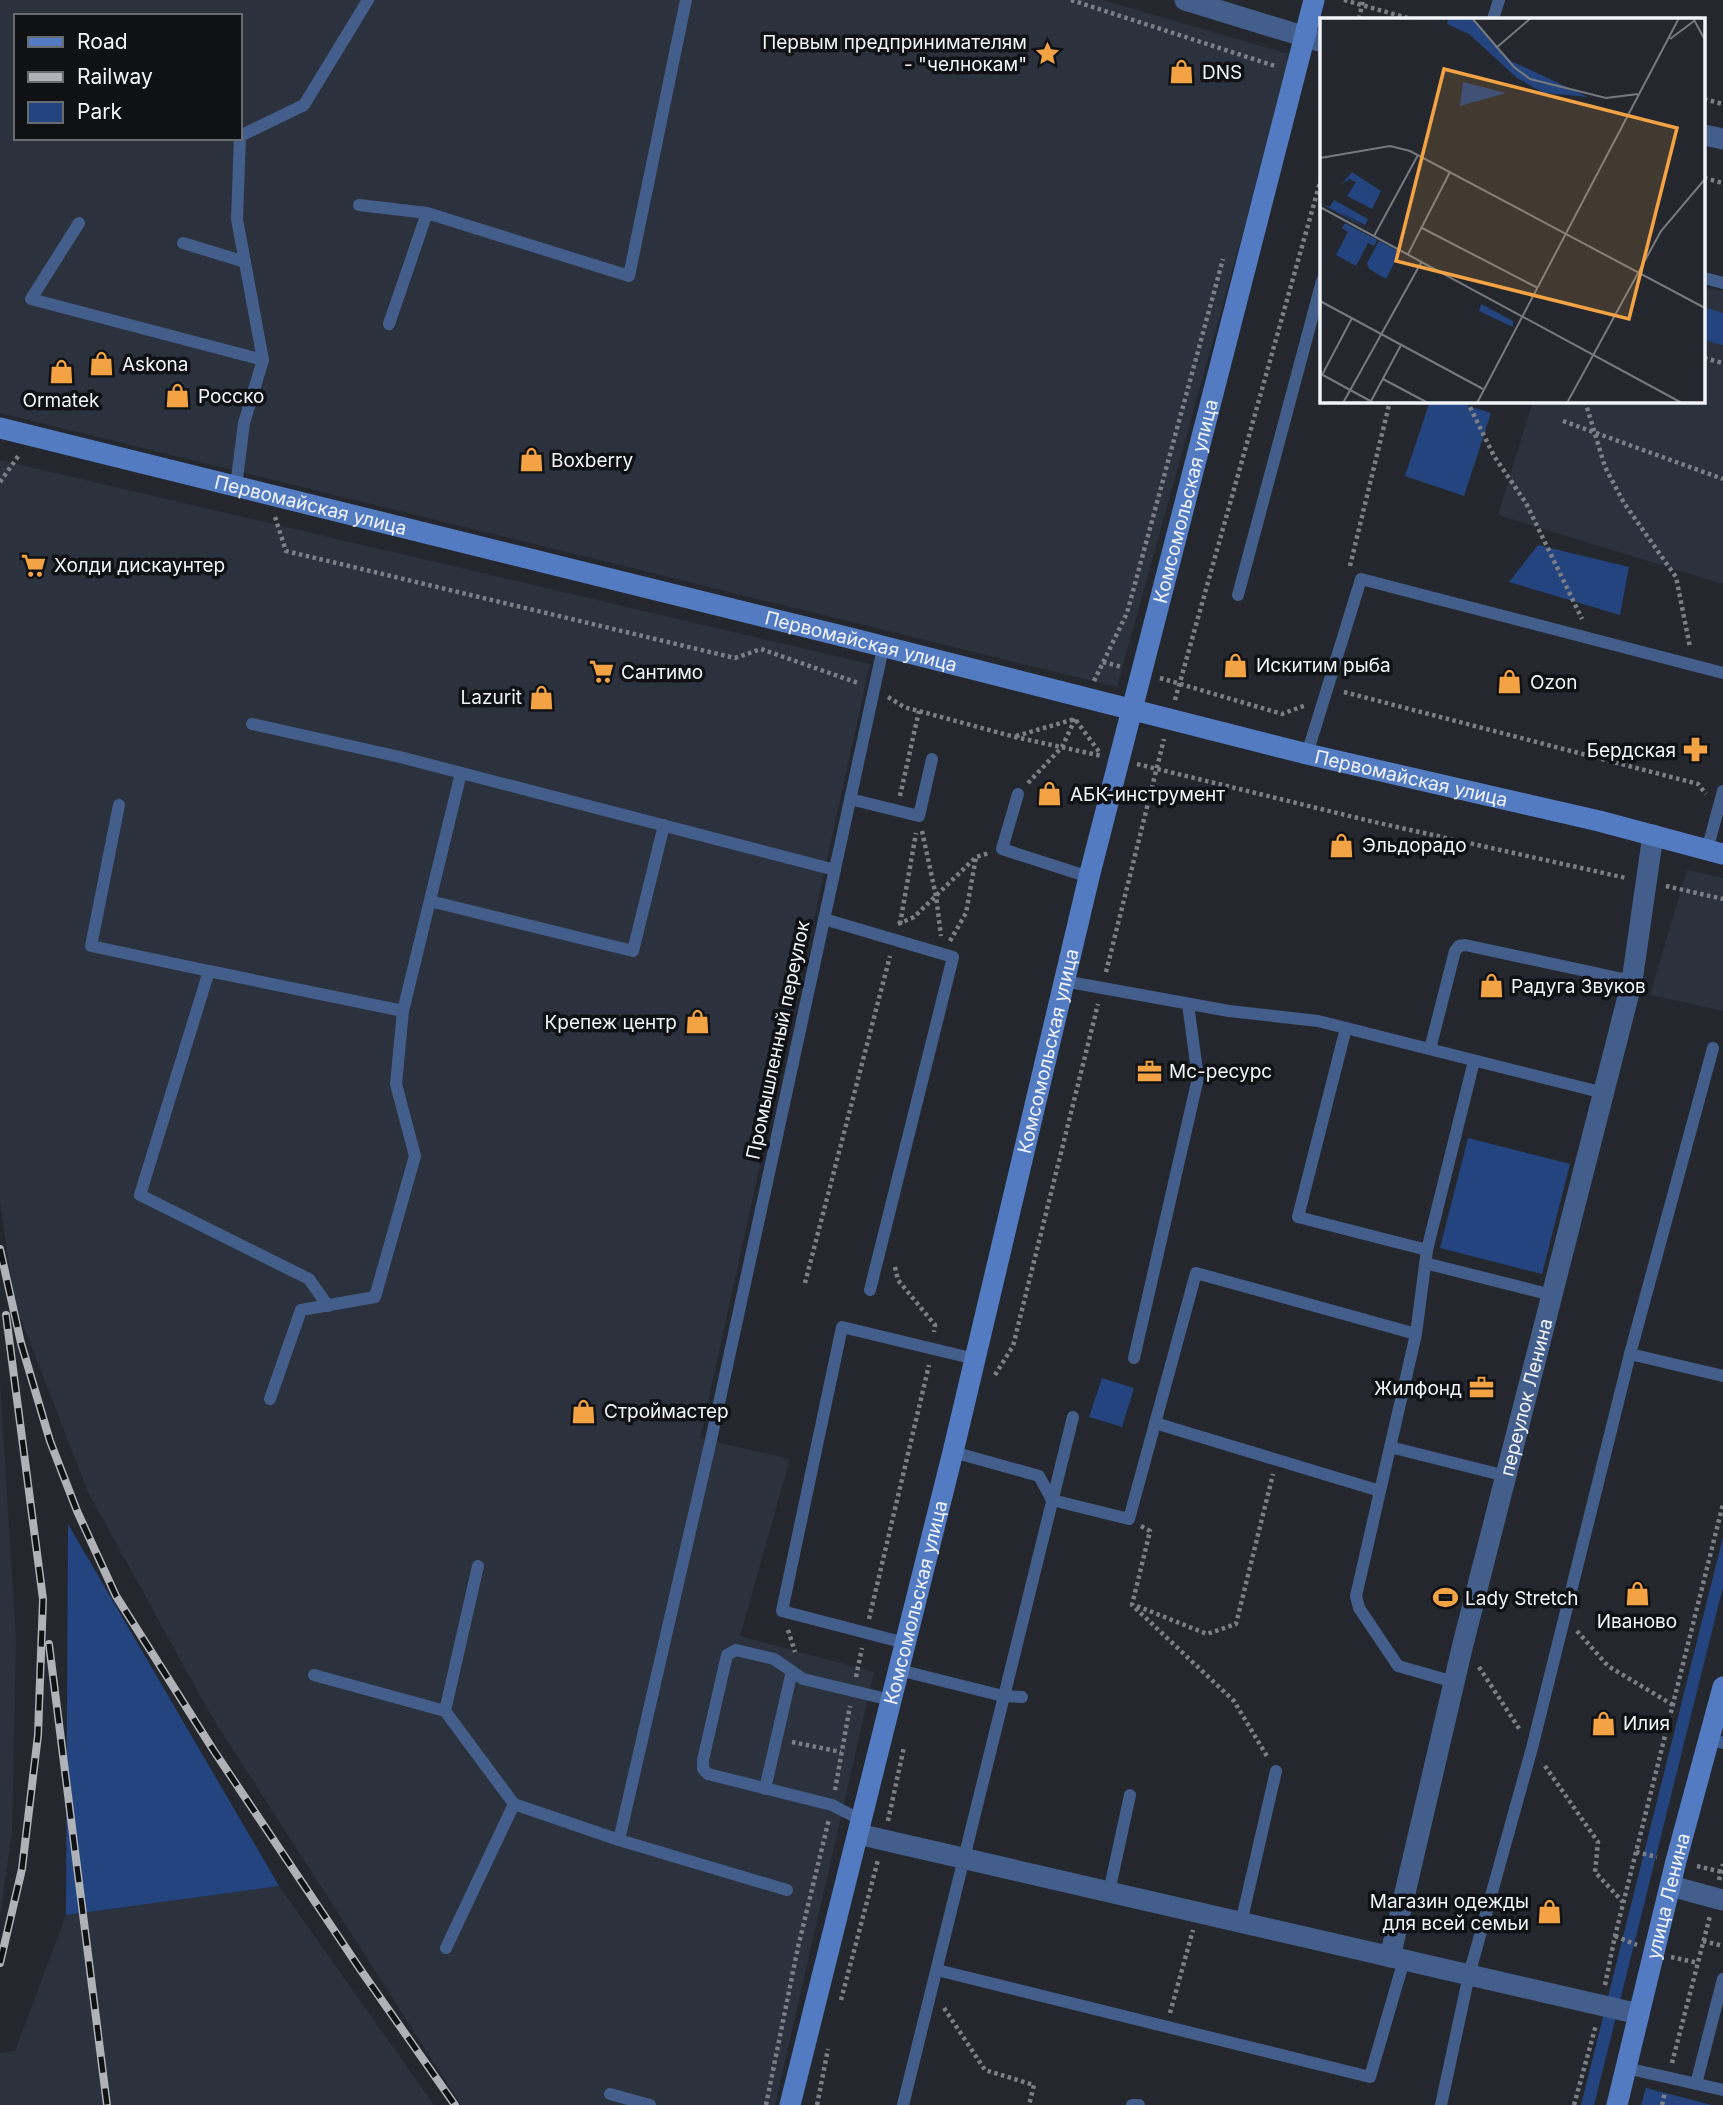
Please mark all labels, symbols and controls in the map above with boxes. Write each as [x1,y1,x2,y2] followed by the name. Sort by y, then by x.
[14,14,242,140] legend
[1320,18,1706,402] inset map
[77,29,128,54] text: Road
[762,31,1027,76] place label: Первым предпринимателям - "челнокам"
[1033,39,1061,67] place icon: Первым предпринимателям - "челнокам"
[1168,58,1196,86] shop icon: DNS
[1202,61,1242,84] place label: DNS
[77,64,153,89] text: Railway
[77,99,122,124] text: Park
[88,350,116,378] shop icon: Askona
[122,353,188,376] place label: Askona
[47,358,75,386] shop icon: Ormatek
[164,382,192,410] shop icon: Росско
[198,385,264,408] place label: Росско
[23,389,100,412] place label: Ormatek
[1148,397,1223,605] street label: Комсомольская улица
[517,446,545,474] shop icon: Boxberry
[551,449,633,472] place label: Boxberry
[212,470,409,540] street label: Первомайская улица
[20,551,48,579] supermarket icon: Холди дискаунтер
[54,554,225,577] place label: Холди дискаунтер
[763,606,960,676] street label: Первомайская улица
[1222,651,1250,679] shop icon: Искитим рыба
[1256,654,1391,677] place label: Искитим рыба
[587,658,615,686] supermarket icon: Сантимо
[621,661,703,684] place label: Сантимо
[1496,668,1524,696] shop icon: Ozon
[1530,671,1577,694] place label: Ozon
[528,683,556,711] shop icon: Lazurit
[461,686,522,709] place label: Lazurit
[1682,736,1710,764] pharmacy icon: Бердская
[1587,739,1676,762] place label: Бердская
[1313,745,1510,811] street label: Первомайская улица
[1036,780,1064,808] shop icon: АБК-инструмент
[1070,783,1225,806] place label: АБК-инструмент
[1328,831,1356,859] shop icon: Эльдорадо
[1362,834,1467,857] place label: Эльдорадо
[741,918,815,1161] street label: Промышленный переулок
[1012,946,1083,1156] street label: Комсомольская улица
[1477,972,1505,1000] shop icon: Радуга Звуков
[1511,975,1646,998] place label: Радуга Звуков
[683,1008,711,1036] shop icon: Крепеж центр
[545,1011,677,1034] place label: Крепеж центр
[1135,1057,1163,1085] office icon: Мс-ресурс
[1169,1060,1272,1083] place label: Мс-ресурс
[1495,1316,1557,1479] street label: переулок Ленина
[1468,1374,1496,1402] office icon: Жилфонд
[1374,1377,1462,1400] place label: Жилфонд
[570,1397,598,1425] shop icon: Строймастер
[604,1400,729,1423] place label: Строймастер
[879,1498,952,1707] street label: Комсомольская улица
[1623,1579,1651,1607] shop icon: Иваново
[1431,1584,1459,1612] sports icon: Lady Stretch
[1465,1587,1579,1610] place label: Lady Stretch
[1597,1610,1677,1633] place label: Иваново
[1589,1709,1617,1737] shop icon: Илия
[1623,1712,1670,1735] place label: Илия
[1641,1830,1695,1961] street label: улица Ленина
[1370,1890,1529,1935] place label: Магазин одежды для всей семьи
[1535,1898,1563,1926] shop icon: Магазин одежды для всей семьи

